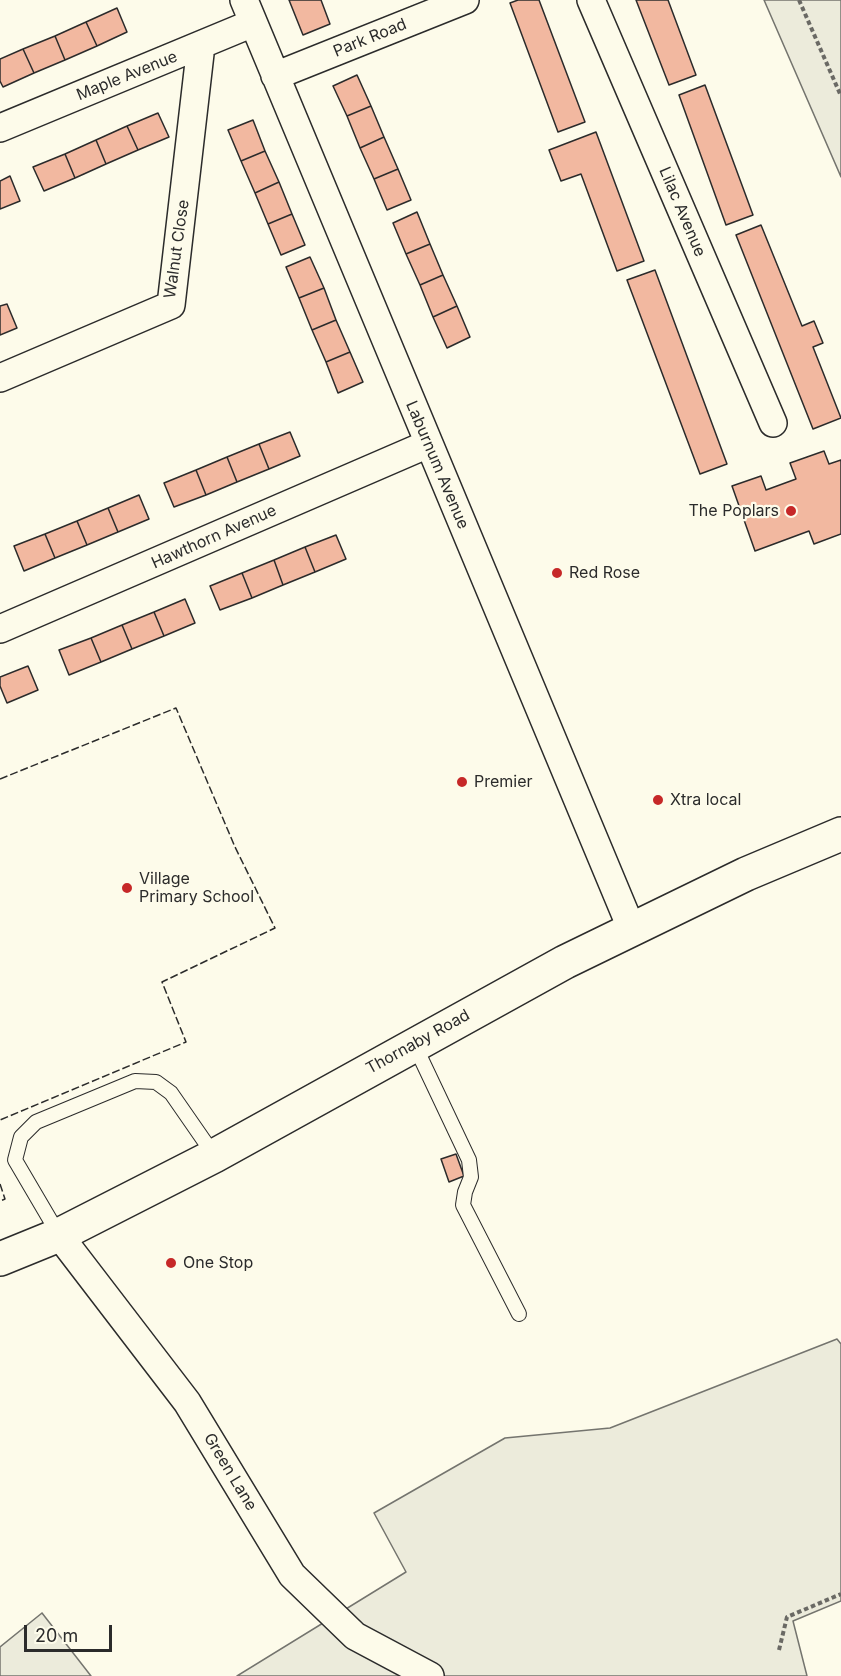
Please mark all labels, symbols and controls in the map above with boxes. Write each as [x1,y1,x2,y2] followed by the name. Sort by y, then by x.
[331,15,409,61] street label: Park Road
[74,47,180,105] street label: Maple Avenue
[654,164,710,260] street label: Lilac Avenue
[161,198,193,300] street label: Walnut Close
[401,398,473,532] street label: Laburnum Avenue
[149,501,279,573] street label: Hawthorn Avenue
[689,501,779,521] place label: The Poplars
[784,504,798,518] marker: The Poplars
[569,563,640,583] place label: Red Rose
[550,566,564,580] marker: Red Rose
[474,772,533,792] place label: Premier
[455,775,469,789] marker: Premier
[670,790,741,810] place label: Xtra local
[651,793,665,807] marker: Xtra local
[139,869,254,907] place label: Village Primary School
[120,881,134,895] marker: Village Primary School
[363,1006,473,1078] street label: Thornaby Road
[183,1253,253,1273] place label: One Stop
[164,1256,178,1270] marker: One Stop
[199,1430,261,1514] street label: Green Lane
[27,1613,116,1651] scale bar
[35,1625,78,1646] text: 20 m

